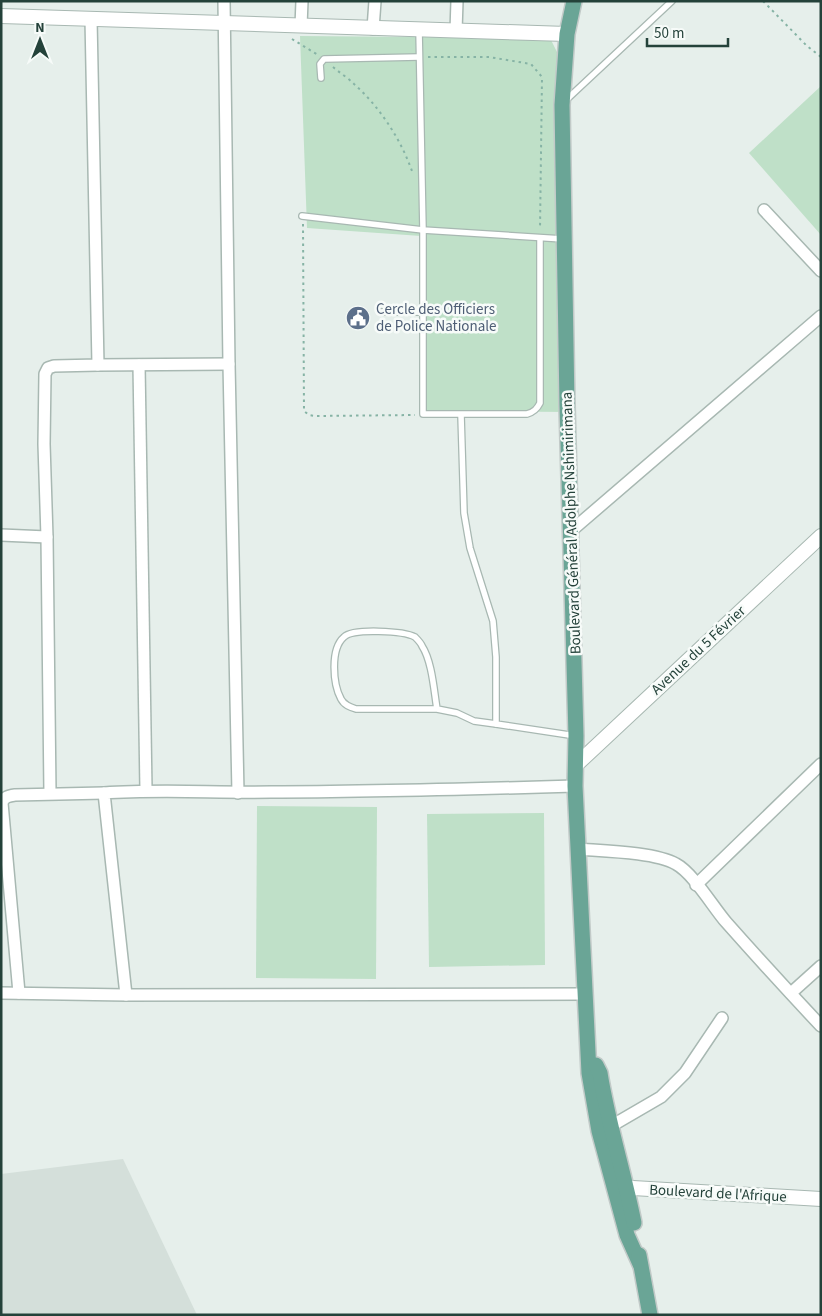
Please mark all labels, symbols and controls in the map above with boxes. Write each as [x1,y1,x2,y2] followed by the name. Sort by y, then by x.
[15,15,65,65] north arrow
[647,15,728,47] scale bar
[35,18,45,38] text: N
[654,23,684,44] text: 50 m
[376,299,497,337] place label: Cercle des Officiers de Police Nationale
[345,305,371,331] public building icon: Cercle des Officiers de Police Nationale
[556,391,587,655] street label: Boulevard Général Adolphe Nshimirimana
[646,600,751,700] street label: Avenue du 5 Février
[649,1179,787,1208] street label: Boulevard de l'Afrique

